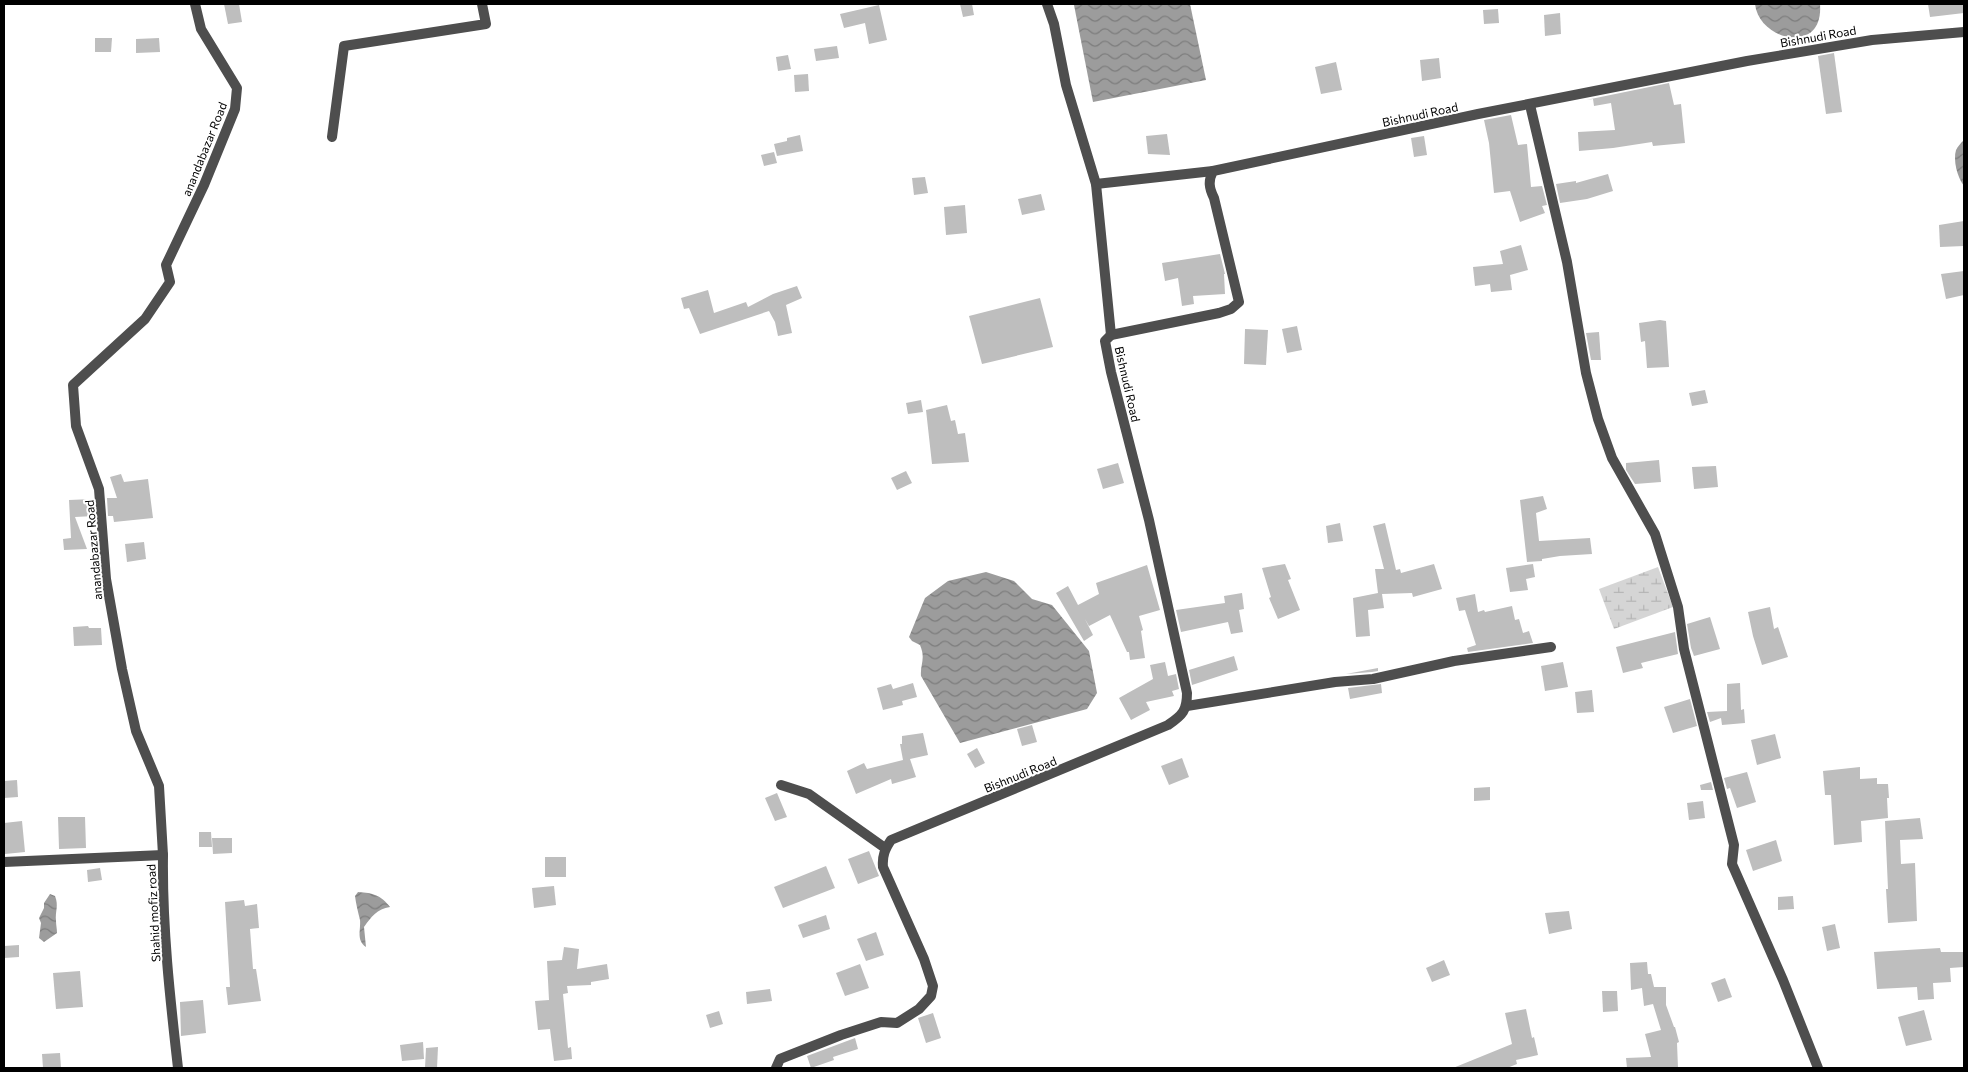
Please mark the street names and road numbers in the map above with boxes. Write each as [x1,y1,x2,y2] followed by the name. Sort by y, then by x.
[1779,22,1857,50] street label: Bishnudi Road
[1381,99,1459,129] street label: Bishnudi Road
[179,100,229,198] street label: anandabazar Road
[1113,345,1144,423] street label: Bishnudi Road
[82,499,104,601] street label: anandabazar Road
[982,753,1058,795] street label: Bishnudi Road
[143,864,163,962] street label: Shahid mofiz road

